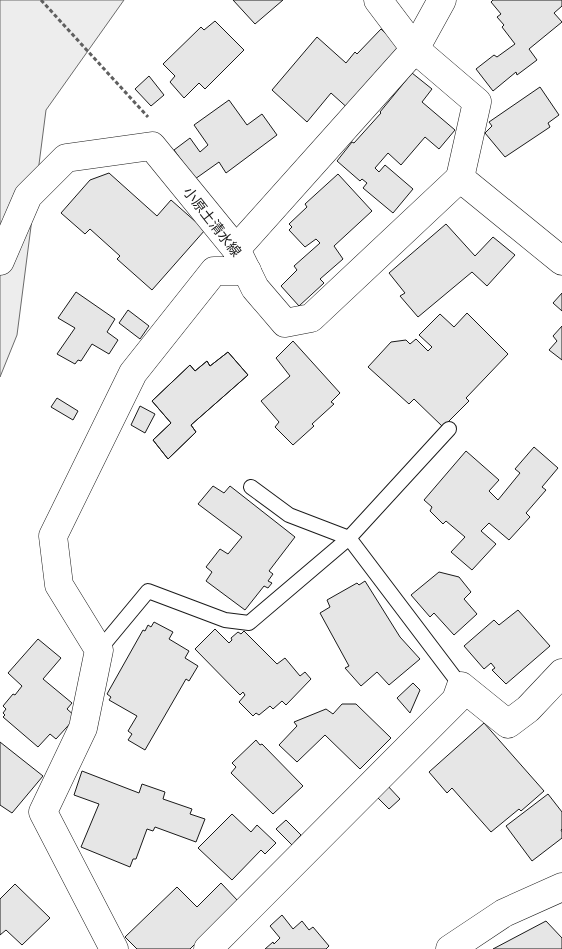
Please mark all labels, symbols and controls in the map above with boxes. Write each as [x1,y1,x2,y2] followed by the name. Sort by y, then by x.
[179,184,245,260] street label: 小原土清水線

